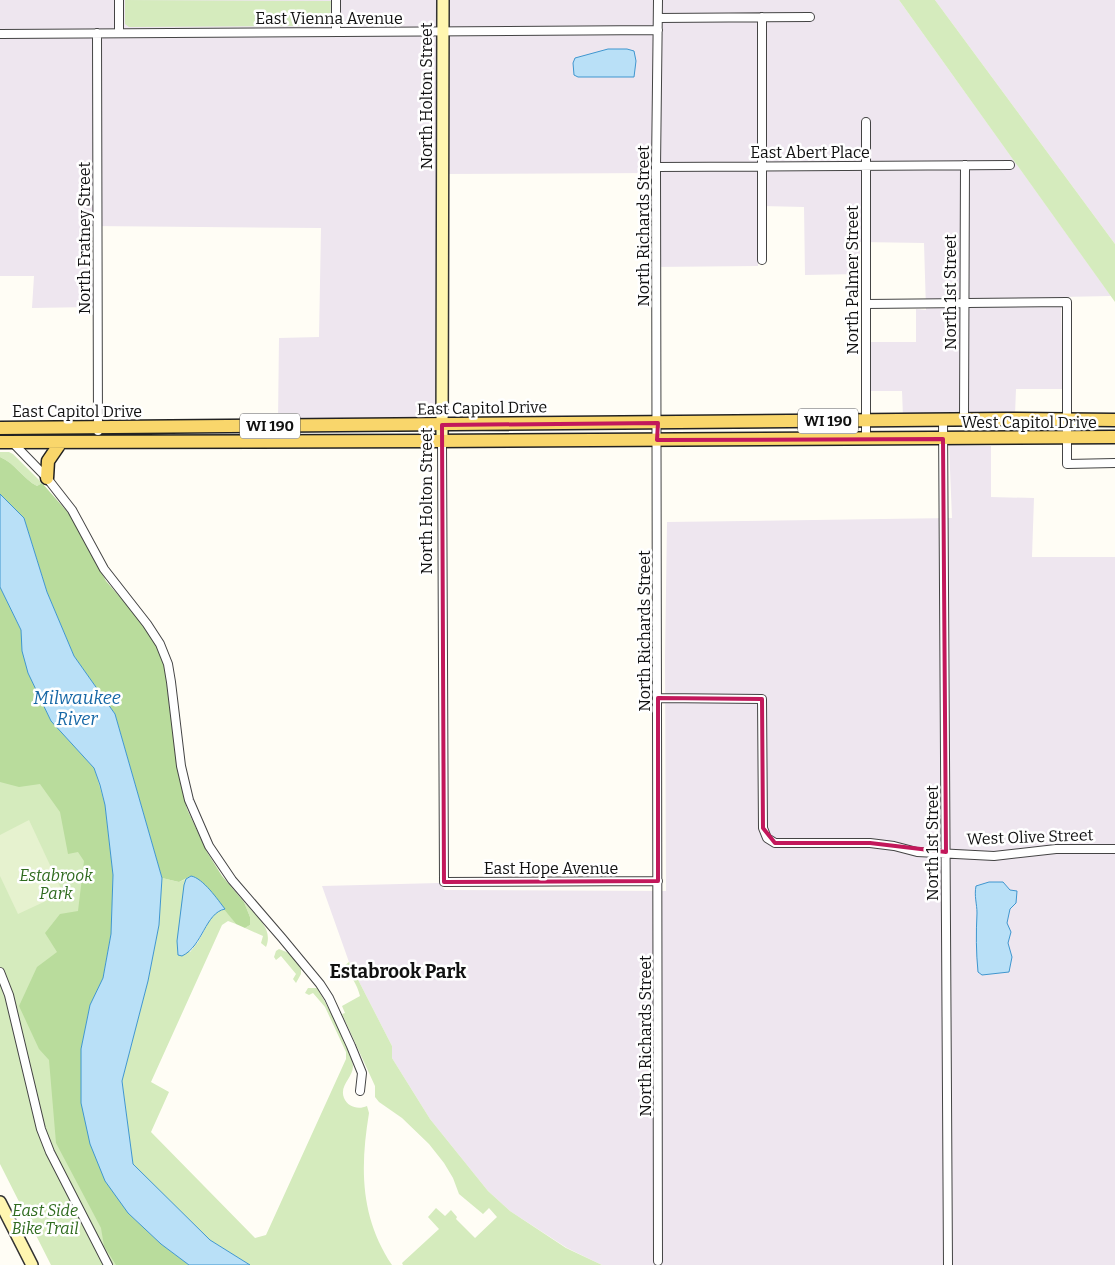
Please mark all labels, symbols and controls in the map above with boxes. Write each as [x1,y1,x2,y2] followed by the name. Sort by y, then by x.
[255,9,403,28] street label: East Vienna Avenue
[417,22,436,170] street label: North Holton Street
[750,143,870,162] street label: East Abert Place
[634,145,653,307] street label: North Richards Street
[75,161,94,314] street label: North Fratney Street
[843,205,862,355] street label: North Palmer Street
[941,234,960,350] street label: North 1st Street
[417,397,547,419] street label: East Capitol Drive
[12,402,142,421] street label: East Capitol Drive
[798,408,858,434] road number: WI 190
[961,413,1097,432] street label: West Capitol Drive
[240,414,300,438] road number: WI 190
[417,427,436,575] street label: North Holton Street
[635,550,654,712] street label: North Richards Street
[33,687,121,730] water label: Milwaukee River
[923,785,942,901] street label: North 1st Street
[966,825,1094,849] street label: West Olive Street
[484,859,618,878] street label: East Hope Avenue
[19,866,93,903] park label: Estabrook Park
[636,955,655,1117] street label: North Richards Street
[330,960,467,983] district label: Estabrook Park
[12,1201,78,1238] park label: East Side Bike Trail

